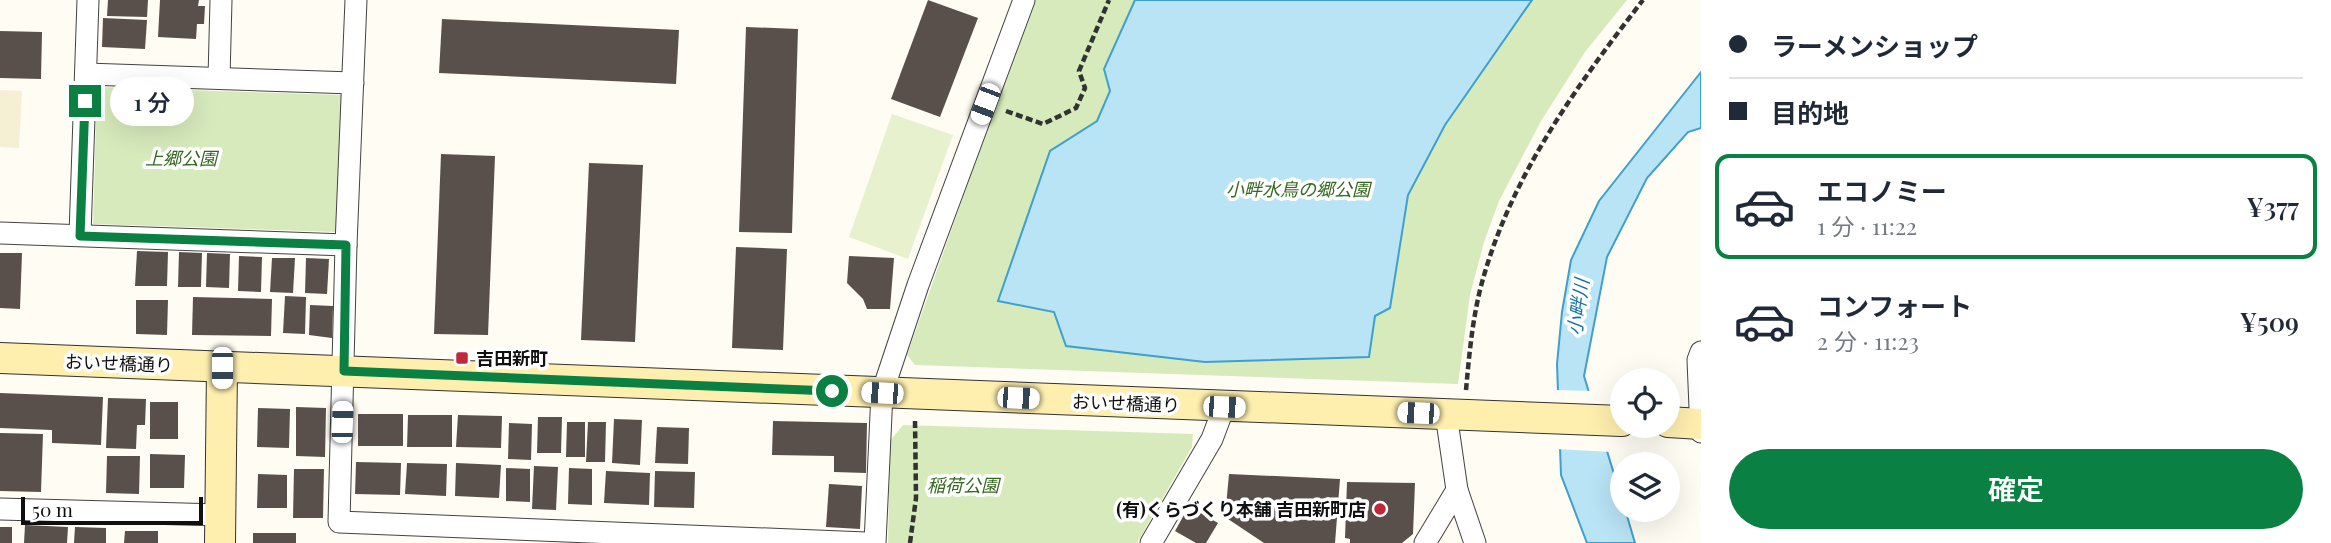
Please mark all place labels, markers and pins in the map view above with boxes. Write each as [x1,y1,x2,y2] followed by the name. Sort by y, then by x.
[476,346,548,370] place label: 吉田新町
[454,350,470,366] marker: 吉田新町
[1116,497,1366,521] place label: (有)くらづくり本舗 吉田新町店
[1372,501,1388,517] marker: (有)くらづくり本舗 吉田新町店

